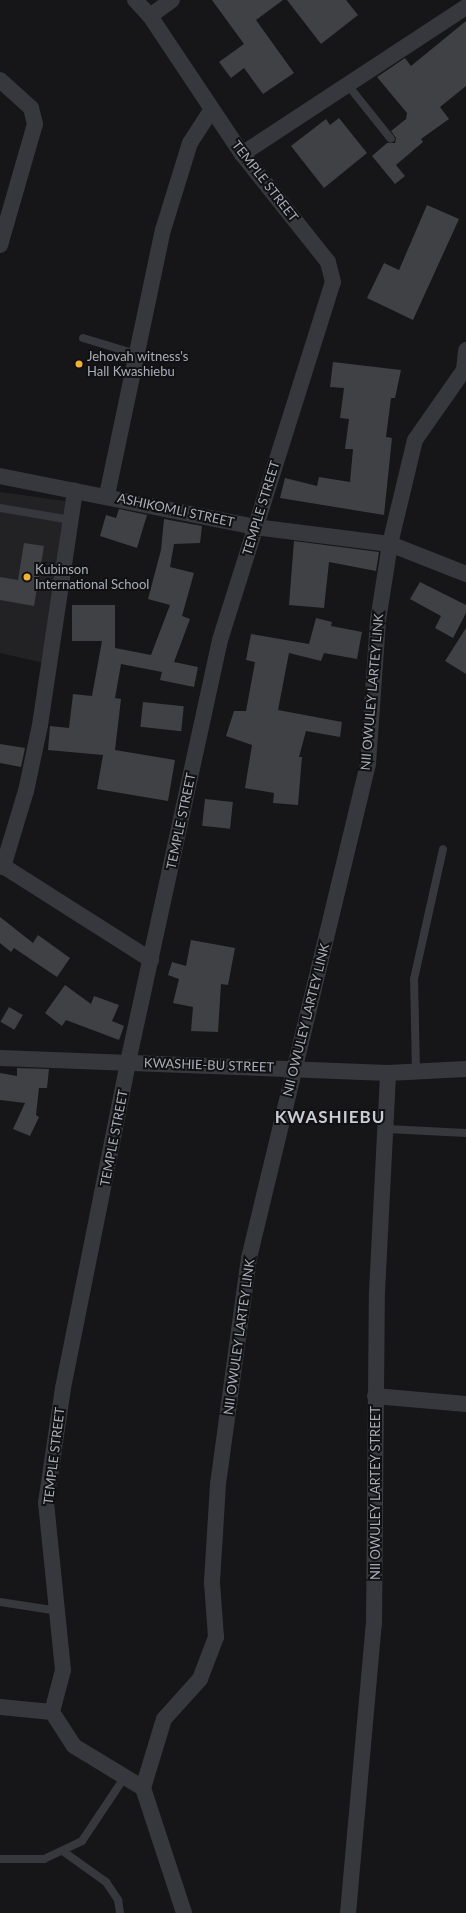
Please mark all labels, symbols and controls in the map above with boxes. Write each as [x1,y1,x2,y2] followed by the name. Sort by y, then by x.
[229,138,301,224] street label: TEMPLE STREET
[87,349,189,380] place label: Jehovah witness's Hall Kwashiebu
[74,359,84,369] marker: Jehovah witness's Hall Kwashiebu
[239,459,283,557] street label: TEMPLE STREET
[116,490,236,530] street label: ASHIKOMLI STREET
[35,562,149,593] place label: Kubinson International School
[22,572,32,582] marker: Kubinson International School
[357,613,387,771] street label: NII OWULEY LARTEY LINK
[163,771,199,871] street label: TEMPLE STREET
[279,941,333,1099] street label: NII OWULEY LARTEY LINK
[144,1055,274,1075] street label: KWASHIE-BU STREET
[97,1088,131,1188] street label: TEMPLE STREET
[275,1107,385,1127] district label: KWASHIEBU
[220,1258,258,1416] street label: NII OWULEY LARTEY LINK
[40,1406,68,1506] street label: TEMPLE STREET
[367,1406,383,1580] street label: NII OWULEY LARTEY STREET

